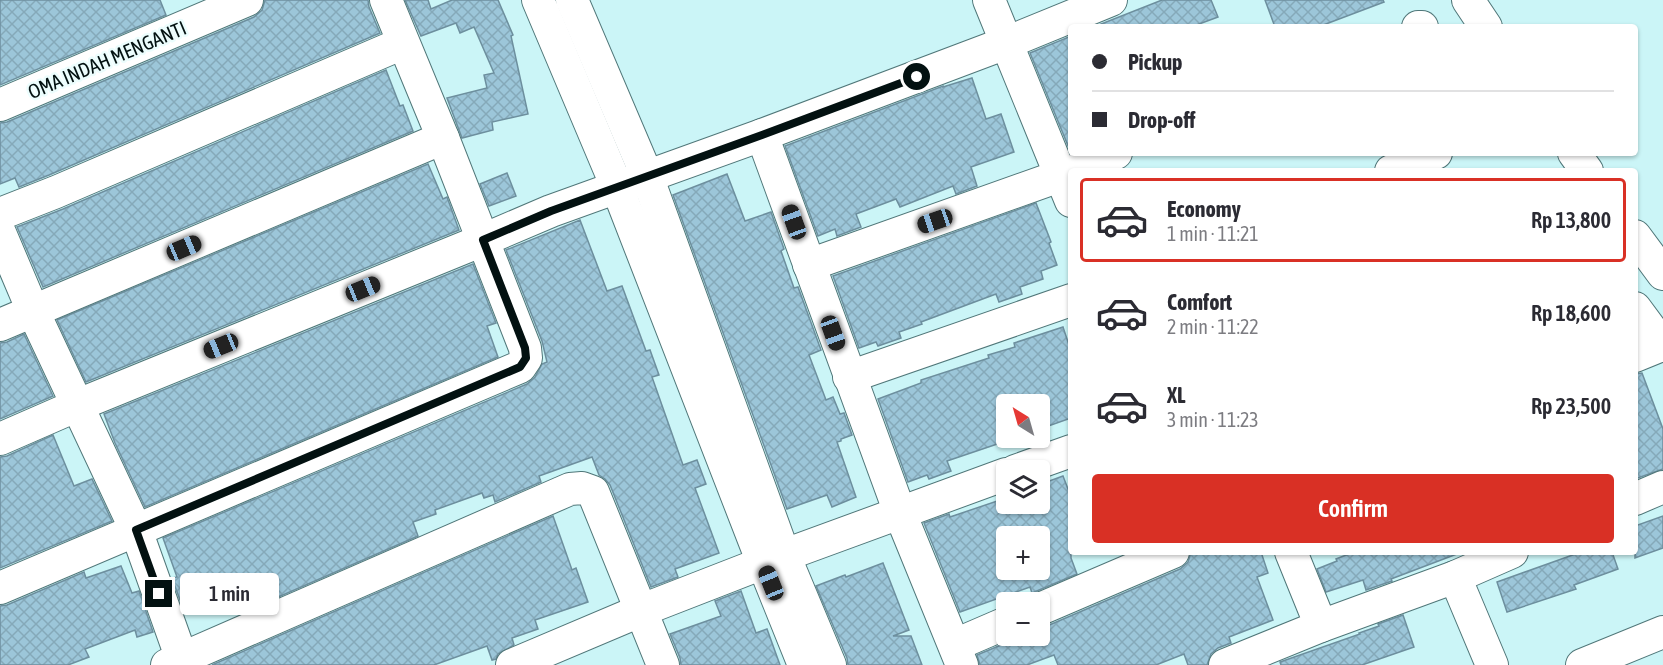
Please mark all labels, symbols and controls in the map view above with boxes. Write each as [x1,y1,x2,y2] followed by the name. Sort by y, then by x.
[24,16,189,103] street label: OMA INDAH MENGANTI
[1128,49,1183,75] text: Pickup
[903,63,930,90] route start
[1128,107,1195,133] text: Drop-off
[1095,193,1149,247] icon: car
[1167,196,1241,222] text: Economy
[779,202,809,242] car
[915,207,955,235] car
[1531,207,1611,233] text: Rp 13,800
[1167,222,1259,245] text: 1 min · 11:21
[164,233,204,263] car
[343,274,383,304] car
[1095,286,1149,340] icon: car
[1167,289,1232,315] text: Comfort
[1531,300,1611,326] text: Rp 18,600
[818,313,848,353] car
[1167,315,1259,338] text: 2 min · 11:22
[201,331,241,361] car
[1095,379,1149,433] icon: car
[1167,382,1185,408] text: XL
[1531,393,1611,419] text: Rp 23,500
[996,394,1050,448] north arrow
[996,394,1050,646] map controls
[1167,408,1259,431] text: 3 min · 11:23
[996,460,1050,514] button: layers
[1092,474,1614,543] button: Confirm
[996,526,1050,580] button: +
[756,563,786,603] car
[180,573,279,615] callout: 1 min
[145,580,172,607] route end
[209,582,250,605] text: 1 min
[996,592,1050,646] button: −

